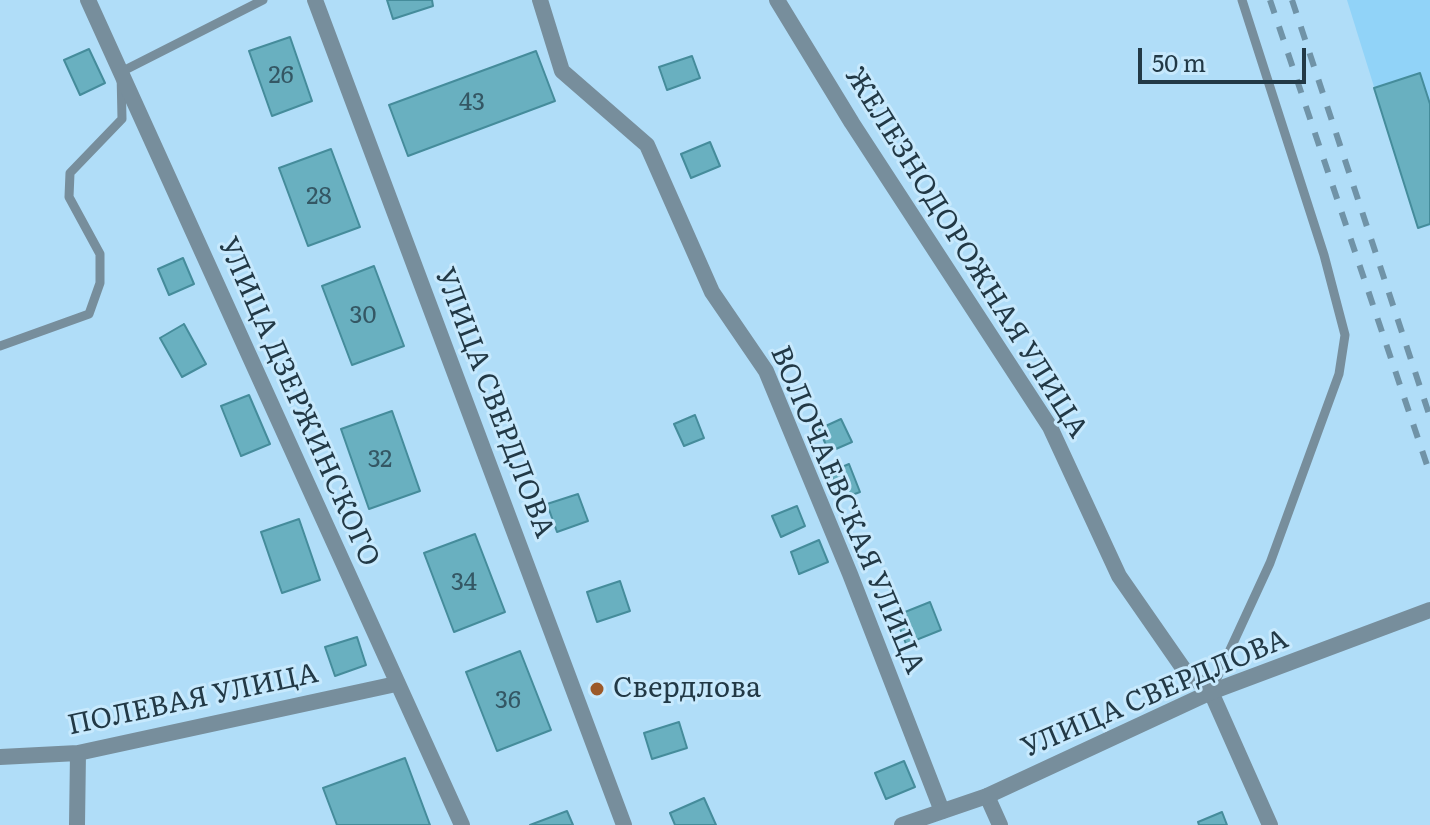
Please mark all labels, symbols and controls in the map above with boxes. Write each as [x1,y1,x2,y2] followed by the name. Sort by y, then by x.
[1142,32,1310,82] scale bar
[1152,44,1206,79] text: 50 m
[838,61,1094,445] street label: ЖЕЛЕЗНОДОРОЖНАЯ УЛИЦА
[268,62,294,90] house number: 26
[459,89,485,117] house number: 43
[306,183,332,211] house number: 28
[210,232,386,572] street label: УЛИЦА ДЗЕРЖИНСКОГО
[427,263,561,543] street label: УЛИЦА СВЕРДЛОВА
[350,302,376,330] house number: 30
[763,341,931,679] street label: ВОЛОЧАЕВСКАЯ УЛИЦА
[368,446,392,474] house number: 32
[451,569,477,597] house number: 34
[1017,623,1293,765] street label: УЛИЦА СВЕРДЛОВА
[65,657,321,743] street label: ПОЛЕВАЯ УЛИЦА
[613,672,761,706] place label: Свердлова
[588,680,606,698] marker: Свердлова
[495,687,521,715] house number: 36

